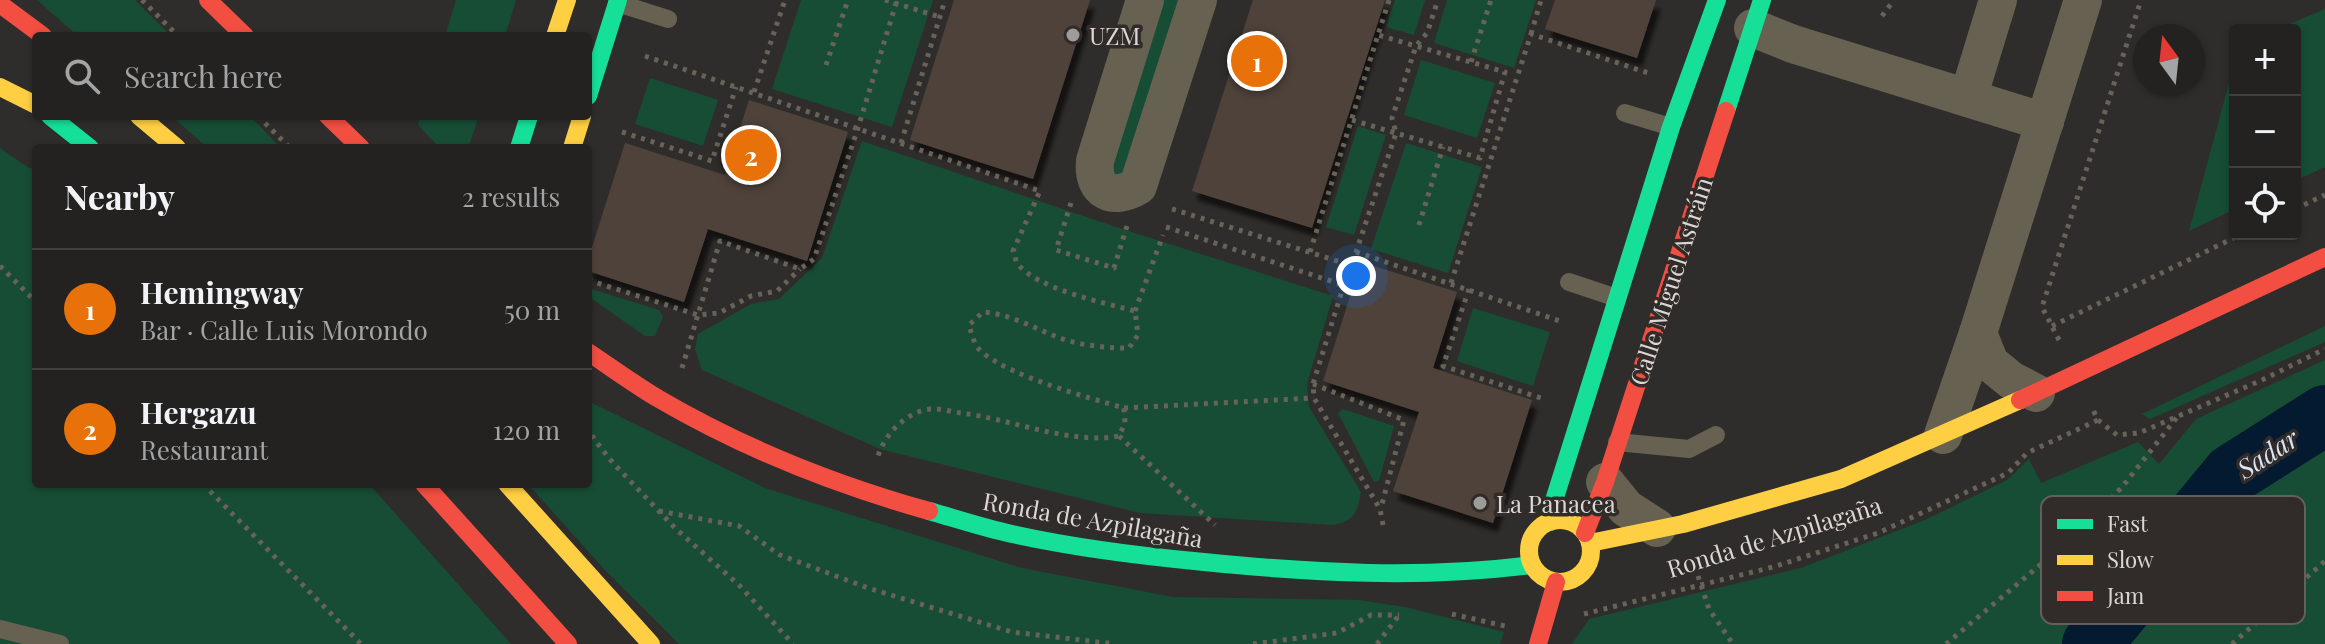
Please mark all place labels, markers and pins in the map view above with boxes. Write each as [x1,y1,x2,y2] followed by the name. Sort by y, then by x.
[1089,19,1141,51] place label: UZM
[1064,26,1082,44] marker: UZM
[1231,31,1283,91] pin: 1
[725,125,777,185] pin: 2
[1496,487,1616,519] place label: La Panacea
[1471,494,1489,512] marker: La Panacea

